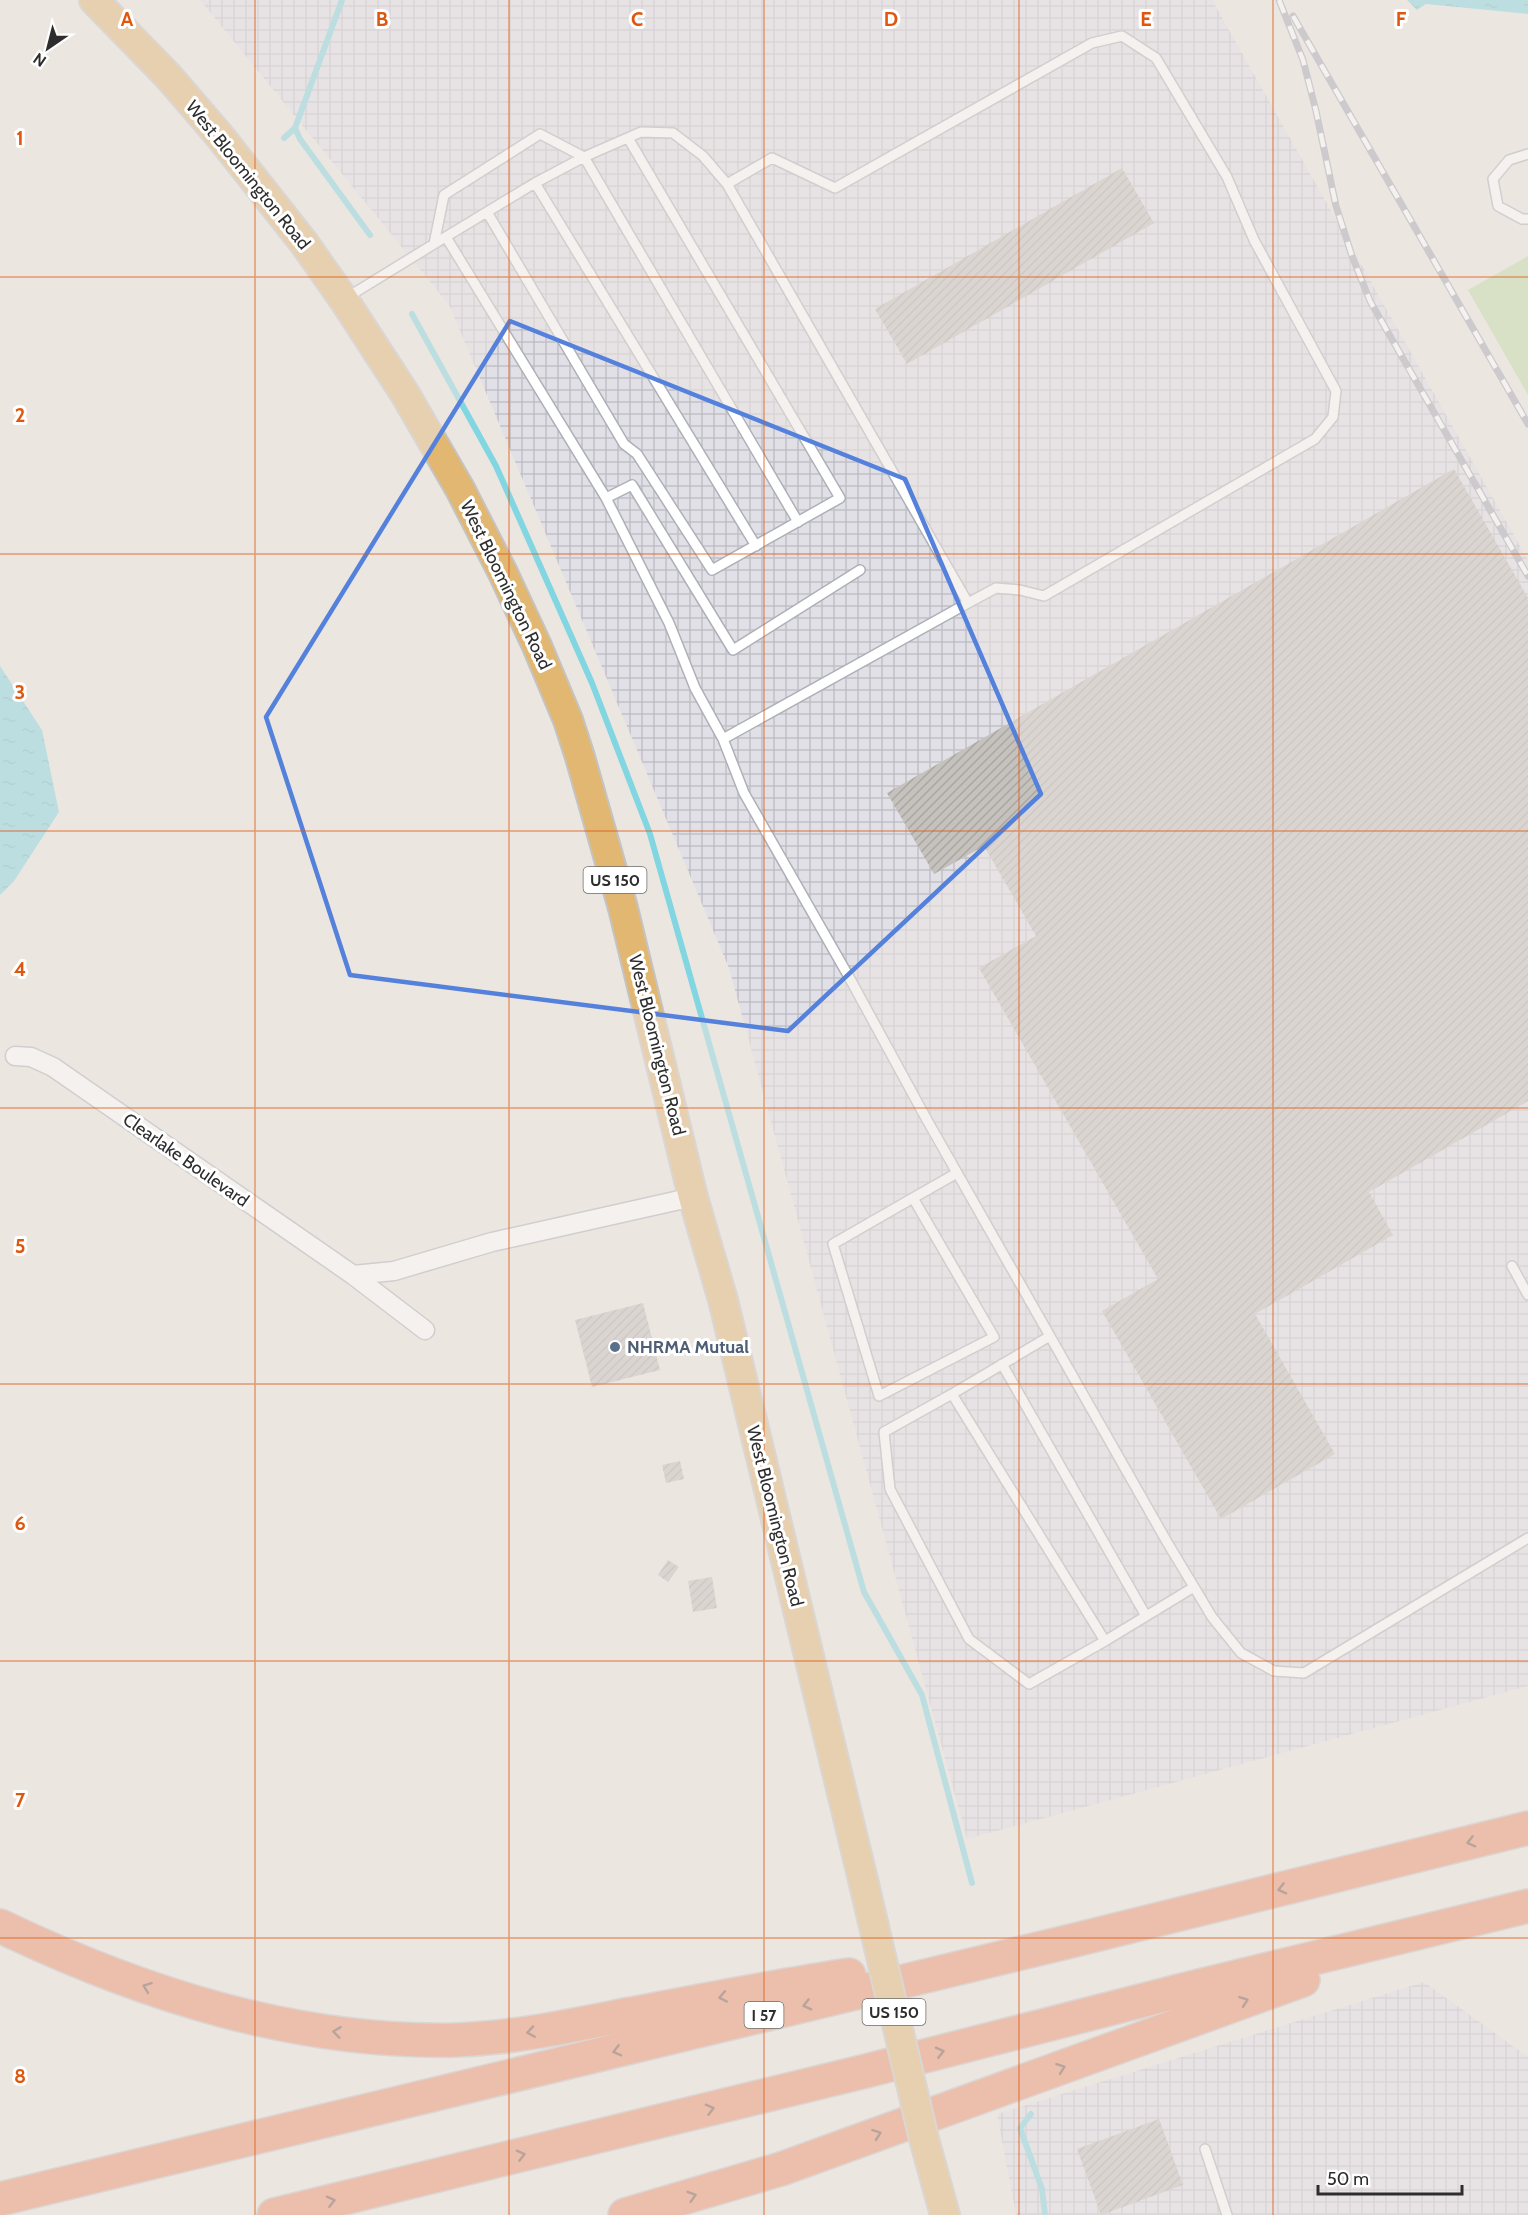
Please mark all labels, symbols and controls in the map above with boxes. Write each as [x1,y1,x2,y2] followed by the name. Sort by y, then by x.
[121,7,134,31] text: A
[376,7,388,31] text: B
[631,7,643,31] text: C
[884,7,898,31] text: D
[1140,7,1152,31] text: E
[1396,7,1407,31] text: F
[18,18,78,78] north arrow
[30,49,50,71] text: N
[181,96,315,254] street label: West Bloomington Road
[16,126,24,150] text: 1
[15,403,25,427] text: 2
[455,497,557,673] street label: West Bloomington Road
[15,680,25,704] text: 3
[584,867,646,893] road number: US 150
[624,952,690,1138] street label: West Bloomington Road
[14,957,26,981] text: 4
[119,1108,253,1212] street label: Clearlake Boulevard
[15,1234,25,1258] text: 5
[627,1336,749,1358] place label: NHRMA Mutual
[608,1340,622,1354] marker: NHRMA Mutual
[742,1423,808,1609] street label: West Bloomington Road
[14,1511,26,1535] text: 6
[15,1788,26,1812] text: 7
[1466,1835,1476,1848] one-way arrow
[1277,1882,1287,1895] one-way arrow
[143,1982,153,1995] one-way arrow
[718,1990,728,2003] one-way arrow
[1238,1996,1249,2009] one-way arrow
[802,1997,812,2010] one-way arrow
[862,1999,926,2025] road number: US 150
[744,2002,783,2028] road number: I 57
[526,2025,535,2037] one-way arrow
[332,2027,341,2039] one-way arrow
[613,2043,623,2056] one-way arrow
[935,2047,945,2060] one-way arrow
[1055,2062,1065,2075] one-way arrow
[14,2064,26,2088] text: 8
[705,2104,715,2117] one-way arrow
[871,2129,882,2142] one-way arrow
[516,2150,526,2163] one-way arrow
[1318,2158,1462,2196] scale bar
[1327,2168,1369,2190] text: 50 m
[686,2191,697,2203] one-way arrow
[326,2196,336,2209] one-way arrow

